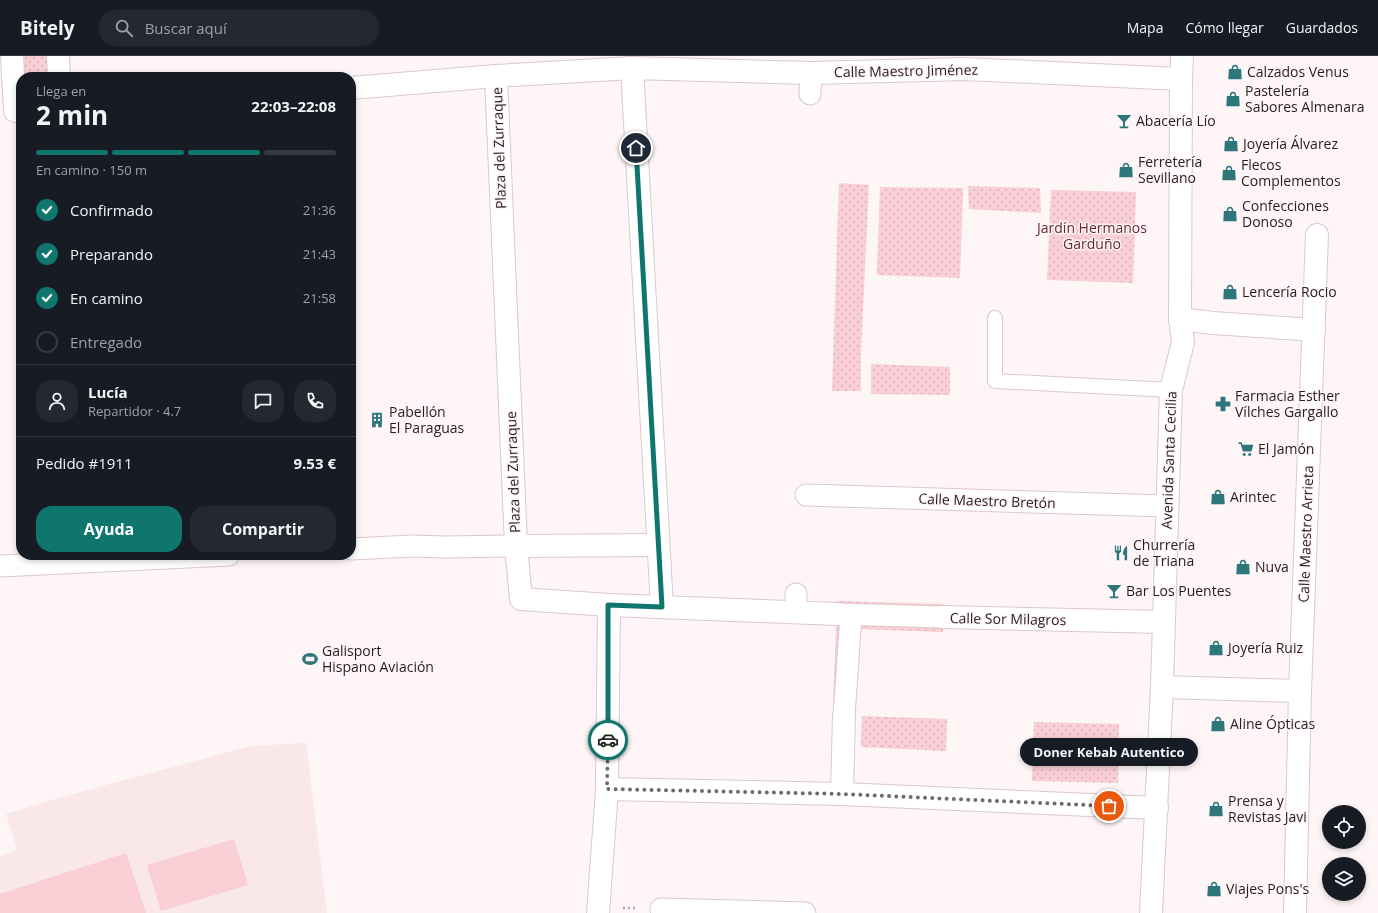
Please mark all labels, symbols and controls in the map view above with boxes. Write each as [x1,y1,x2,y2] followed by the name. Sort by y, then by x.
[99,10,379,46] search box
[20,15,75,41] text: Bitely
[113,17,135,39] icon: search
[145,18,227,38] text: Buscar aquí
[1127,18,1163,37] text: Mapa
[1185,18,1264,37] text: Cómo llegar
[1286,18,1358,37] text: Guardados
[834,60,979,81] street label: Calle Maestro Jiménez
[1247,62,1349,81] place label: Calzados Venus
[1226,63,1244,81] shop icon: Calzados Venus
[1245,81,1364,116] place label: Pastelería Sabores Almenara
[36,82,86,100] text: Llega en
[487,87,510,209] street label: Plaza del Zurraque
[1224,90,1242,108] shop icon: Pastelería Sabores Almenara
[251,96,336,116] text: 22:03–22:08
[36,97,108,133] text: 2 min
[1136,111,1216,130] place label: Abacería Lío
[1115,112,1133,130] bar icon: Abacería Lío
[619,131,653,165] pin
[1241,134,1338,153] place label: Joyería Álvarez
[1222,135,1240,153] shop icon: Joyería Álvarez
[625,137,647,159] icon: home
[1138,152,1202,187] place label: Ferretería Sevillano
[1241,155,1341,190] place label: Flecos Complementos
[36,161,147,179] text: En camino · 150 m
[1117,161,1135,179] shop icon: Ferretería Sevillano
[1220,164,1238,182] shop icon: Flecos Complementos
[1242,196,1329,231] place label: Confecciones Donoso
[36,199,58,221] icon: check
[70,200,153,220] text: Confirmado
[303,201,336,219] text: 21:36
[1221,205,1239,223] shop icon: Confecciones Donoso
[1035,218,1147,253] park label: Jardín Hermanos Garduño
[36,243,58,265] icon: check
[70,244,153,264] text: Preparando
[303,245,336,263] text: 21:43
[1242,282,1337,301] place label: Lencería Rocio
[1221,283,1239,301] shop icon: Lencería Rocio
[36,287,58,309] icon: check
[70,288,143,308] text: En camino
[303,289,336,307] text: 21:58
[70,332,142,352] text: Entregado
[36,380,78,422] button: person
[242,380,284,422] button: chat
[294,380,336,422] button: phone
[88,382,128,402] text: Lucía
[1235,386,1340,421] place label: Farmacia Esther Vílches Gargallo
[1157,391,1180,529] street label: Avenida Santa Cecilia
[1214,395,1232,413] pharmacy icon: Farmacia Esther Vílches Gargallo
[88,402,181,420] text: Repartidor · 4.7
[389,402,465,437] place label: Pabellón El Paraguas
[368,411,386,429] building icon: Pabellón El Paraguas
[501,411,524,533] street label: Plaza del Zurraque
[1258,439,1314,458] place label: El Jamón
[1237,440,1255,458] supermarket icon: El Jamón
[36,453,133,473] text: Pedido #1911
[294,453,336,473] text: 9.53 €
[1294,465,1317,603] street label: Calle Maestro Arrieta
[1230,487,1277,506] place label: Arintec
[1209,488,1227,506] shop icon: Arintec
[918,489,1056,512] street label: Calle Maestro Bretón
[36,506,182,552] button: Ayuda
[190,506,336,552] button: Compartir
[1133,535,1195,570] place label: Churrería de Triana
[1112,544,1130,562] restaurant icon: Churrería de Triana
[1255,557,1289,576] place label: Nuva
[1234,558,1252,576] shop icon: Nuva
[1126,581,1232,600] place label: Bar Los Puentes
[1105,582,1123,600] bar icon: Bar Los Puentes
[950,608,1067,629] street label: Calle Sor Milagros
[1226,638,1303,657] place label: Joyería Ruiz
[1207,639,1225,657] shop icon: Joyería Ruiz
[322,641,434,676] place label: Galisport Hispano Aviación
[301,650,319,668] sports icon: Galisport Hispano Aviación
[1230,714,1315,733] place label: Aline Ópticas
[1209,715,1227,733] shop icon: Aline Ópticas
[588,720,628,760] courier
[597,729,619,751] icon: car
[1020,738,1198,766] callout: Doner Kebab Autentico
[1034,743,1184,761] text: Doner Kebab Autentico
[1092,789,1126,823] pin
[1228,791,1307,826] place label: Prensa y Revistas Javi
[1098,795,1120,817] icon: bag
[1207,800,1225,818] shop icon: Prensa y Revistas Javi
[1322,805,1366,901] map controls
[1322,805,1366,849] button: locate
[1322,857,1366,901] button: layers
[1226,879,1310,898] place label: Viajes Pons's
[1205,880,1223,898] shop icon: Viajes Pons's

